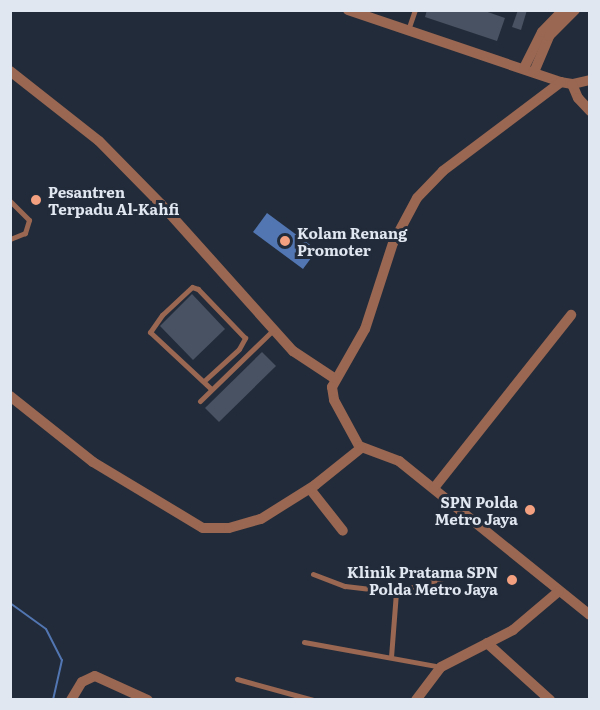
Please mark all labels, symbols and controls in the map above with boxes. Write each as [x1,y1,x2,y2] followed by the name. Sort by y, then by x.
[48,182,179,217] place label: Pesantren Terpadu Al-Kahfi
[29,193,43,207] marker: Pesantren Terpadu Al-Kahfi
[297,223,407,258] place label: Kolam Renang Promoter
[278,234,292,248] marker: Kolam Renang Promoter
[435,492,518,527] place label: SPN Polda Metro Jaya
[523,503,537,517] marker: SPN Polda Metro Jaya
[347,562,498,597] place label: Klinik Pratama SPN Polda Metro Jaya
[503,571,521,589] marker: Klinik Pratama SPN Polda Metro Jaya

